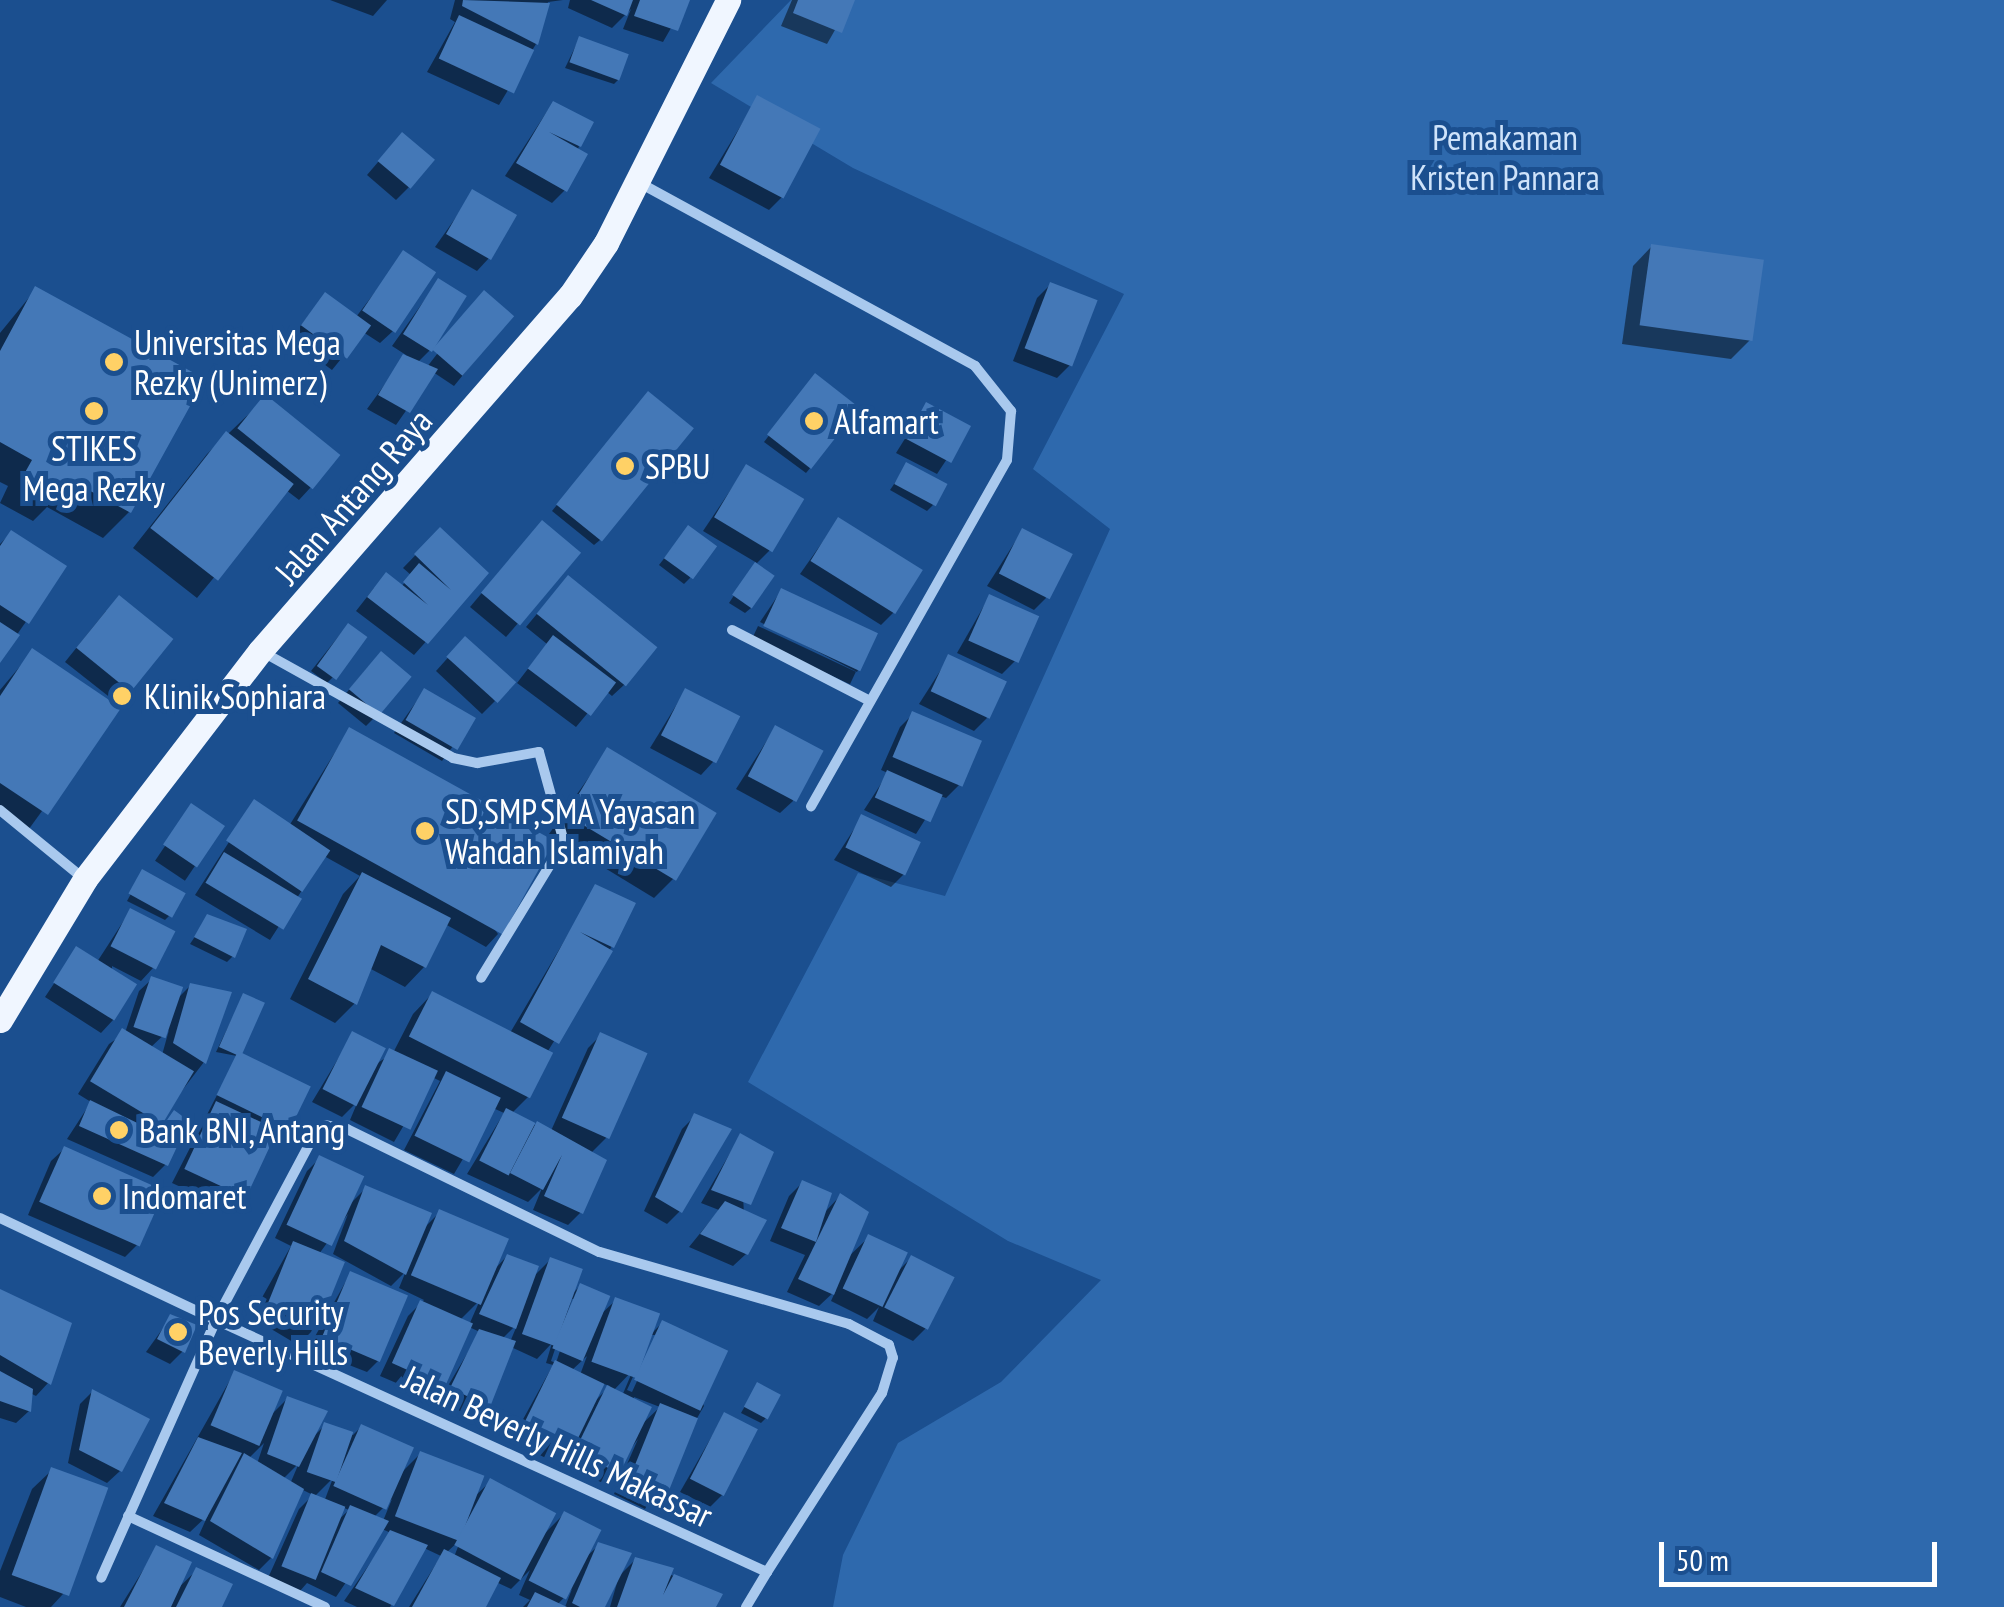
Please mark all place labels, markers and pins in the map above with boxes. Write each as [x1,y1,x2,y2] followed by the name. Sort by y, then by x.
[134,321,341,403] place label: Universitas Mega Rezky (Unimerz)
[103,351,125,373] marker: Universitas Mega Rezky (Unimerz)
[83,400,105,422] marker: STIKES Mega Rezky
[834,400,939,442] place label: Alfamart
[803,410,825,432] marker: Alfamart
[23,427,165,509] place label: STIKES Mega Rezky
[645,445,710,487] place label: SPBU
[614,455,636,477] marker: SPBU
[144,675,327,717] place label: Klinik Sophiara
[109,683,135,709] marker: Klinik Sophiara
[445,790,697,872] place label: SD,SMP,SMA Yayasan Wahdah Islamiyah
[414,820,436,842] marker: SD,SMP,SMA Yayasan Wahdah Islamiyah
[139,1109,349,1151] place label: Bank BNI, Antang
[108,1119,130,1141] marker: Bank BNI, Antang
[122,1175,246,1217] place label: Indomaret
[91,1185,113,1207] marker: Indomaret
[198,1291,349,1373] place label: Pos Security Beverly Hills
[167,1321,189,1343] marker: Pos Security Beverly Hills

